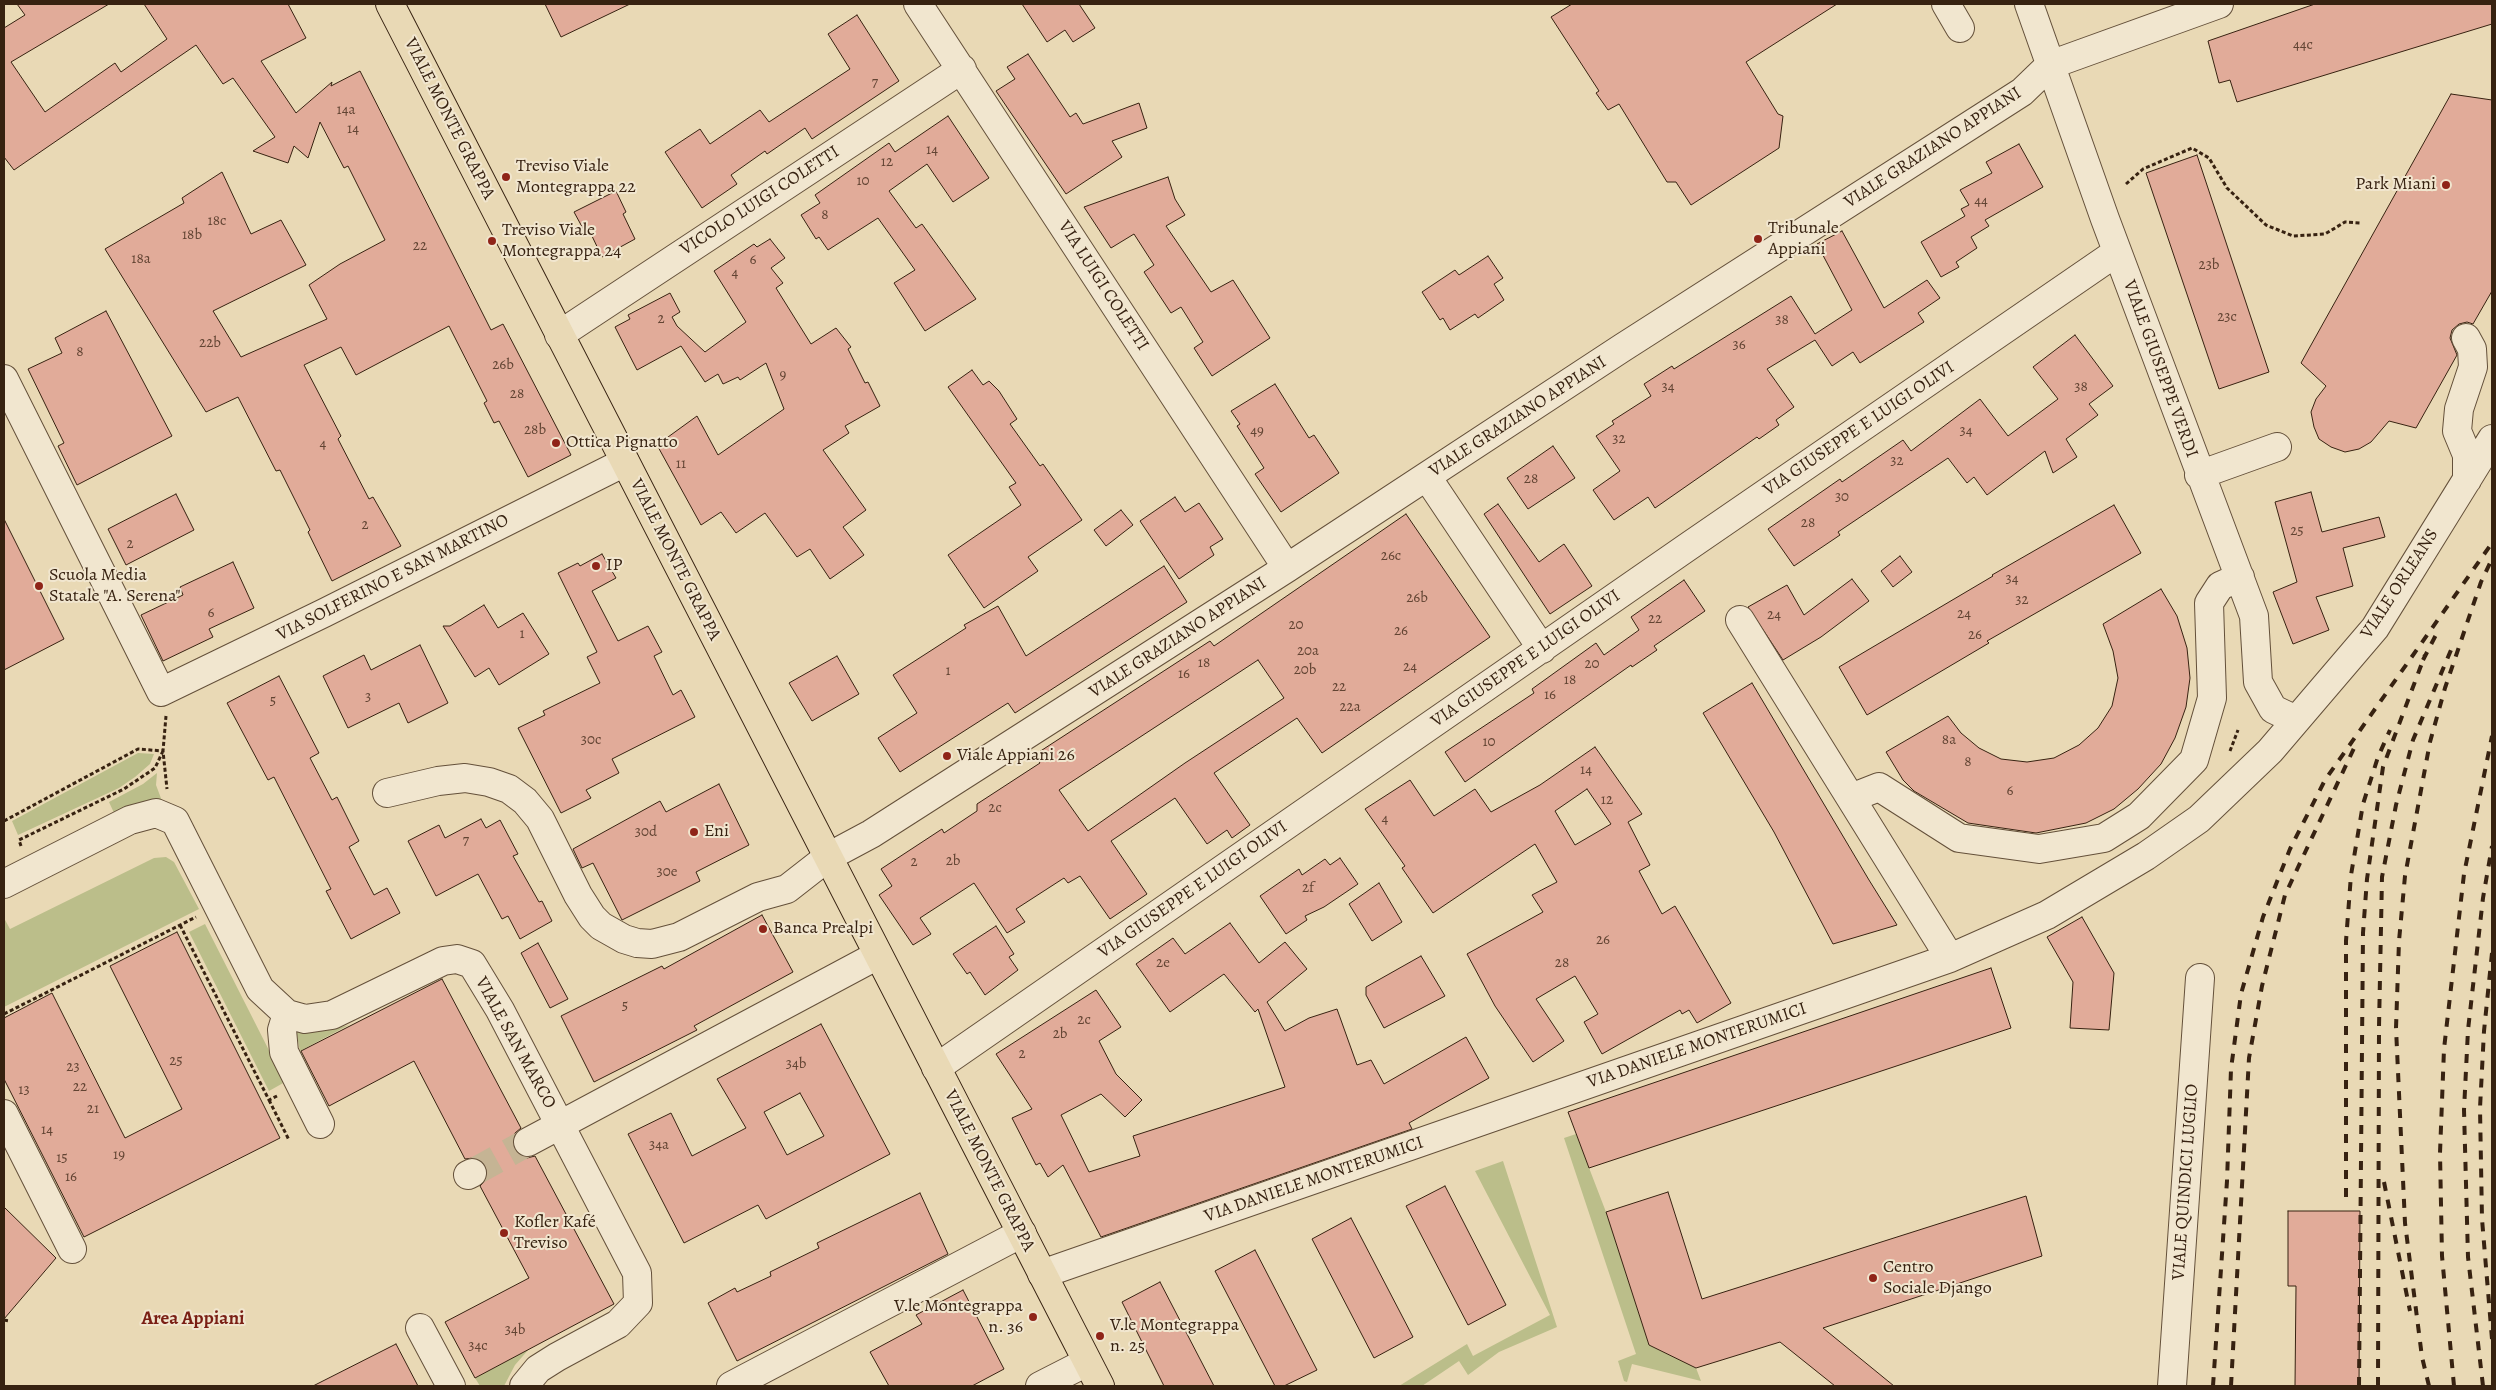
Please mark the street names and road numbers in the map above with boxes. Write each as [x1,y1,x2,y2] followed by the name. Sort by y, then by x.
[399,35,499,203] street label: VIALE MONTE GRAPPA
[1840,83,2026,213] street label: VIALE GRAZIANO APPIANI
[676,141,844,261] street label: VICOLO LUIGI COLETTI
[1053,217,1153,355] street label: VIA LUIGI COLETTI
[2118,277,2202,461] street label: VIALE GIUSEPPE VERDI
[1425,352,1611,482] street label: VIALE GRAZIANO APPIANI
[1759,357,1959,501] street label: VIA GIUSEPPE E LUIGI OLIVI
[625,476,725,644] street label: VIALE MONTE GRAPPA
[273,510,513,646] street label: VIA SOLFERINO E SAN MARTINO
[2356,525,2444,643] street label: VIALE ORLEANS
[1085,573,1271,703] street label: VIALE GRAZIANO APPIANI
[1427,585,1625,733] street label: VIA GIUSEPPE E LUIGI OLIVI
[1094,816,1292,964] street label: VIA GIUSEPPE E LUIGI OLIVI
[470,973,560,1113] street label: VIALE SAN MARCO
[1585,998,1809,1094] street label: VIA DANIELE MONTERUMICI
[2168,1083,2204,1281] street label: VIALE QUINDICI LUGLIO
[939,1087,1039,1255] street label: VIALE MONTE GRAPPA
[1202,1132,1426,1228] street label: VIA DANIELE MONTERUMICI

